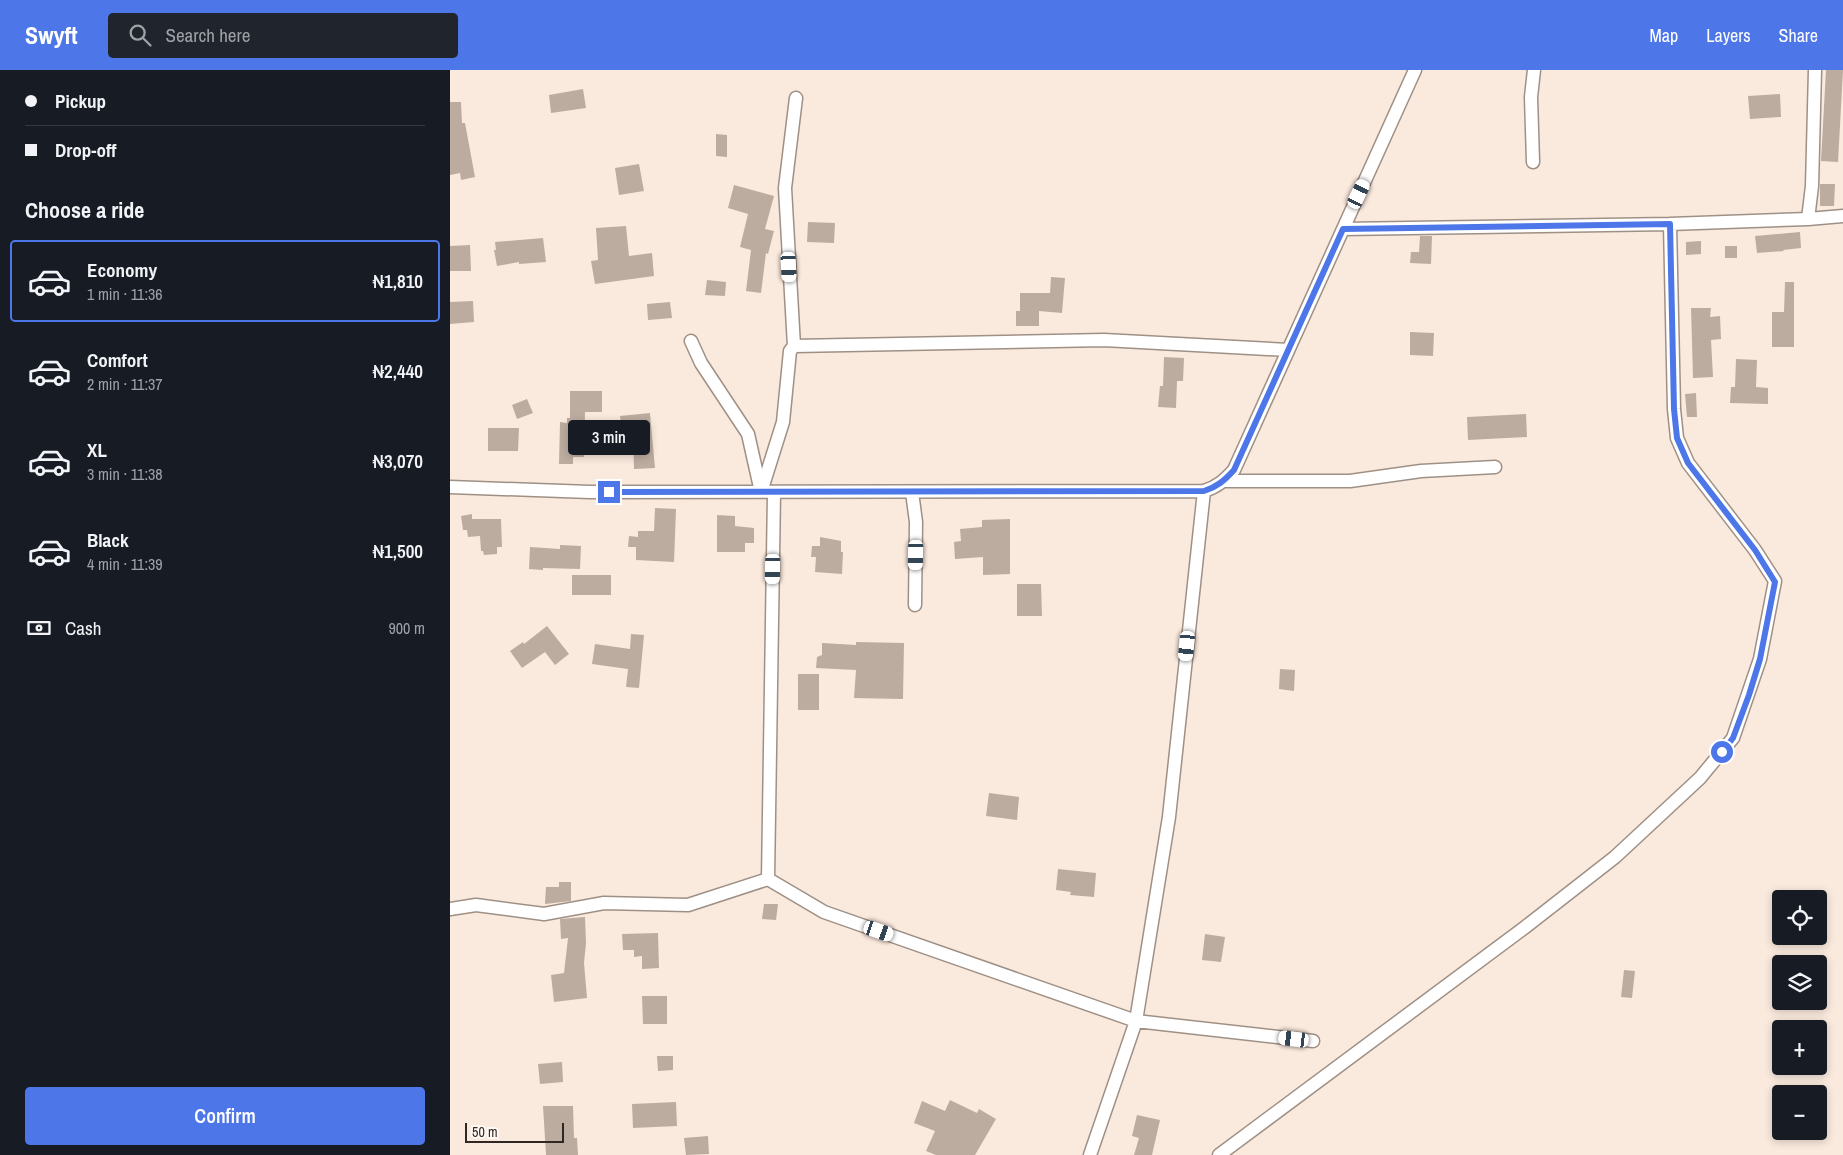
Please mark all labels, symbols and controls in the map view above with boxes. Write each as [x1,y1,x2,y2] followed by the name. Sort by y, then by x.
[108,13,458,58] search box
[25,19,78,51] text: Swyft
[126,21,154,49] icon: search
[166,22,250,48] text: Search here
[1650,23,1678,48] text: Map
[1706,23,1751,48] text: Layers
[1779,23,1818,48] text: Share
[55,88,106,114] text: Pickup
[55,137,116,163] text: Drop-off
[1345,177,1372,211] car
[25,195,144,225] text: Choose a ride
[780,252,797,282] car
[87,257,157,283] text: Economy
[27,259,72,304] icon: car
[373,268,423,294] text: ₦1,810
[87,283,163,305] text: 1 min · 11:36
[87,347,148,373] text: Comfort
[27,349,72,394] icon: car
[373,358,423,384] text: ₦2,440
[87,373,163,395] text: 2 min · 11:37
[568,420,650,454] callout: 3 min
[592,426,626,448] text: 3 min
[87,437,107,463] text: XL
[27,439,72,484] icon: car
[373,448,423,474] text: ₦3,070
[87,463,163,485] text: 3 min · 11:38
[598,481,620,503] route end
[87,527,129,553] text: Black
[27,529,72,574] icon: car
[373,538,423,564] text: ₦1,500
[908,540,923,570] car
[87,553,163,575] text: 4 min · 11:39
[765,554,780,584] car
[25,614,53,642] icon: cash
[65,615,101,641] text: Cash
[389,617,425,639] text: 900 m
[1177,630,1196,662] car
[1711,741,1733,763] route start
[1772,890,1827,1140] map controls
[1772,890,1827,945] button: locate
[862,919,895,943] car
[1772,955,1827,1010] button: layers
[1772,1020,1827,1075] button: +
[1278,1030,1309,1048] car
[1772,1085,1827,1140] button: −
[25,1087,425,1145] button: Confirm
[465,1120,564,1143] scale bar
[472,1123,498,1141] text: 50 m

